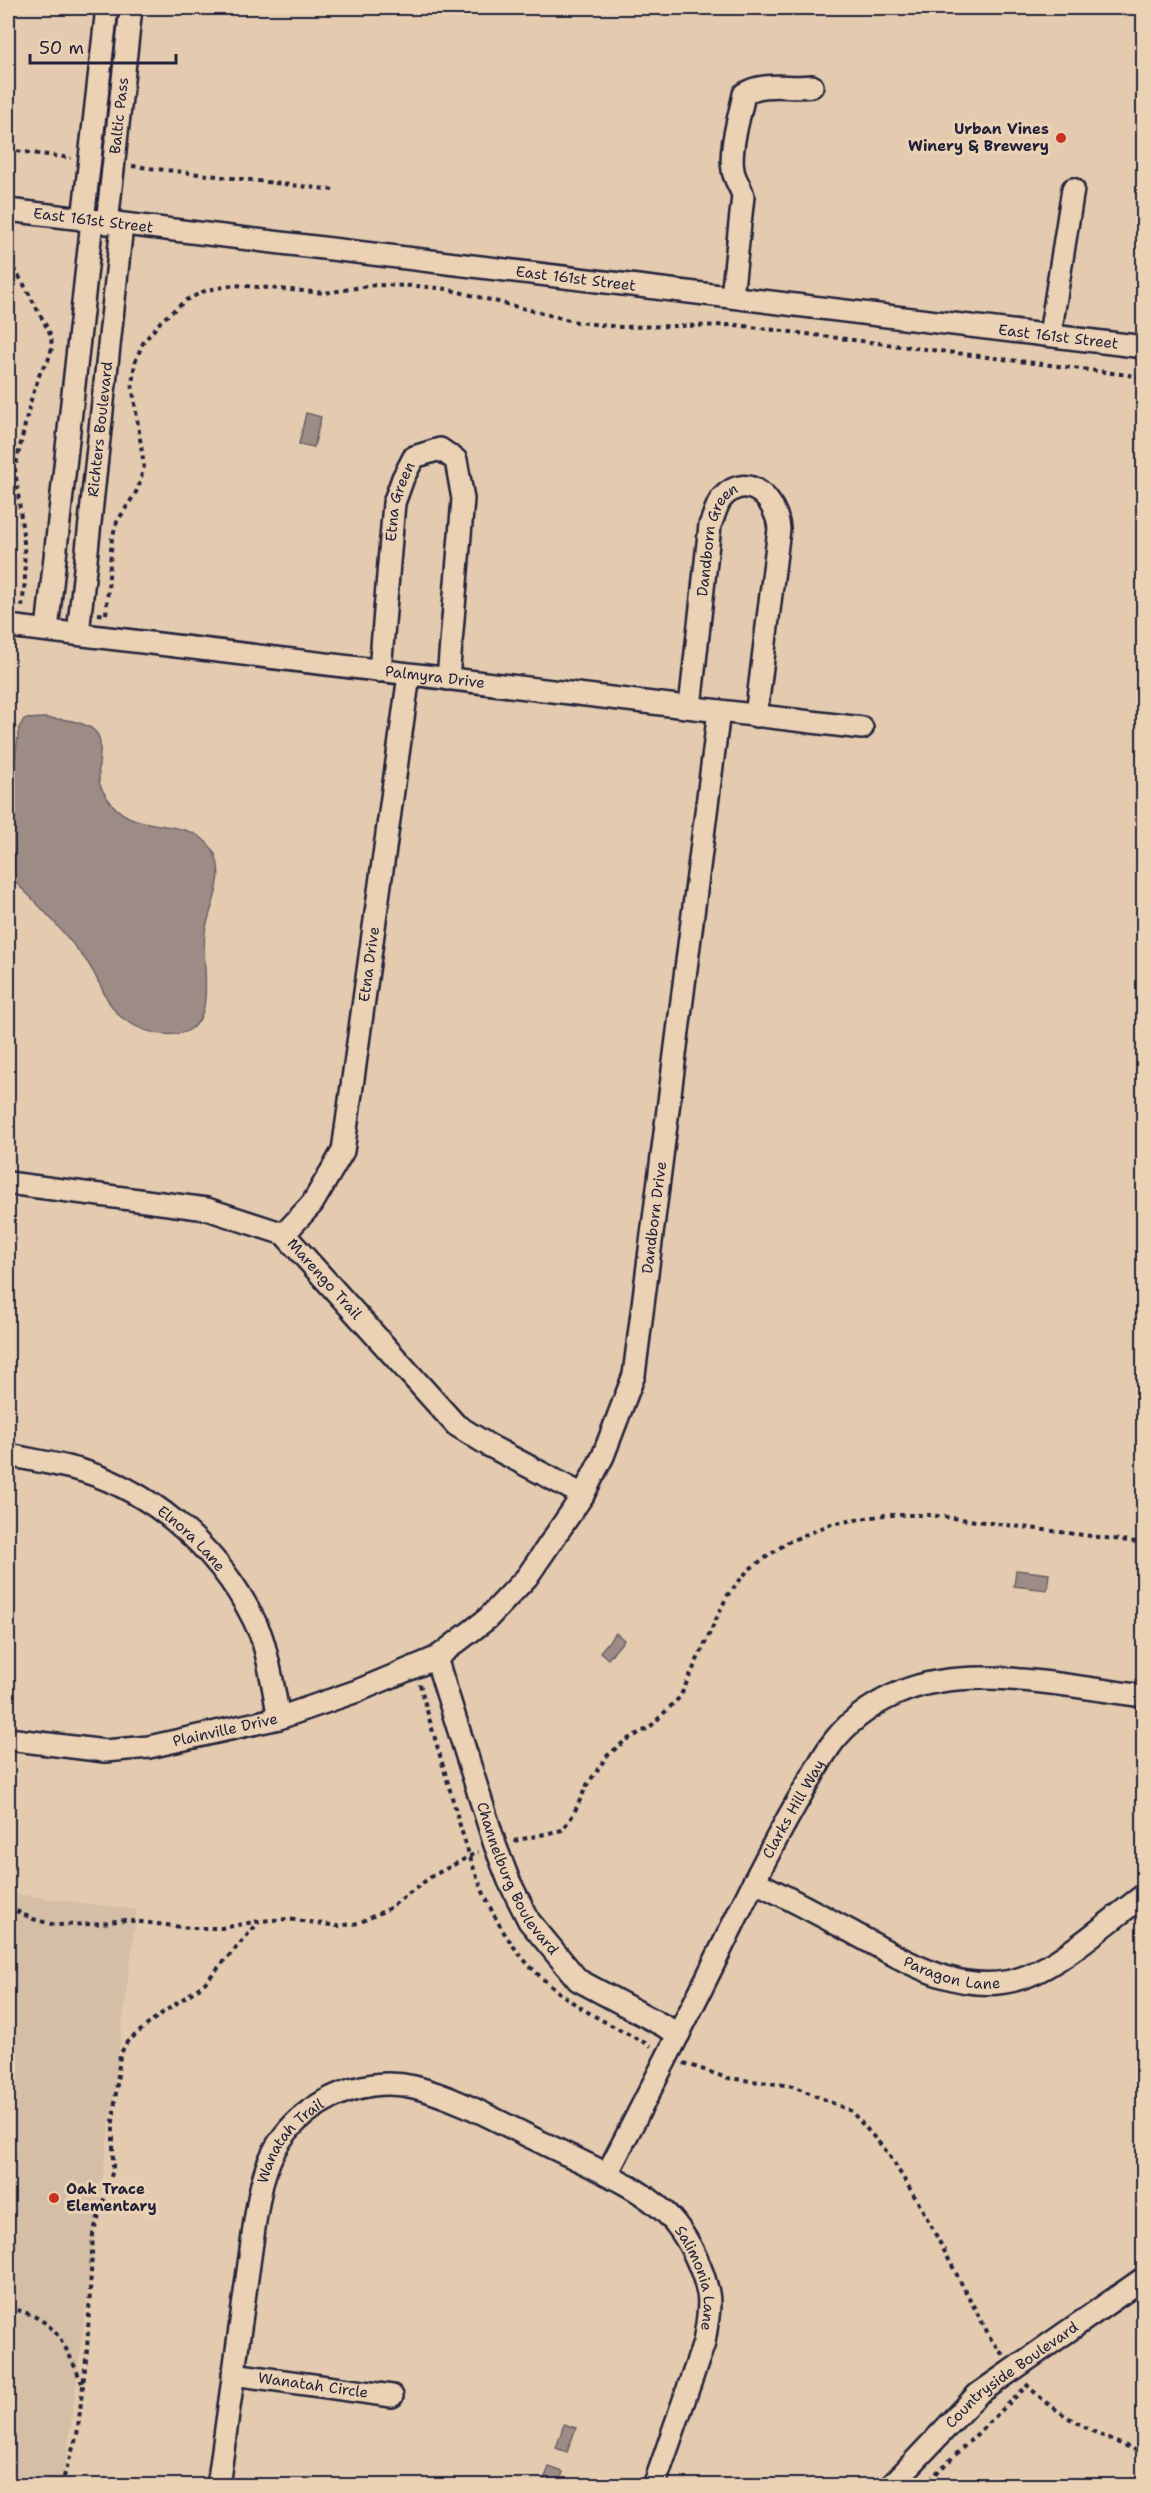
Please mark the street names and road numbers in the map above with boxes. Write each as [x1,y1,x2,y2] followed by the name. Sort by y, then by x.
[105,76,133,155] street label: Baltic Pass
[32,203,155,237] street label: East 161st Street
[515,261,637,296] street label: East 161st Street
[997,320,1120,354] street label: East 161st Street
[83,360,117,498] street label: Richters Boulevard
[381,458,420,543] street label: Etna Green
[692,479,741,598] street label: Dandborn Green
[384,661,486,693] street label: Palmyra Drive
[354,925,384,1003] street label: Etna Drive
[637,1160,671,1275] street label: Dandborn Drive
[283,1234,366,1324] street label: Marengo Trail
[153,1501,230,1576] street label: Elnora Lane
[171,1709,280,1751] street label: Plainville Drive
[758,1756,829,1862] street label: Clarks Hill Way
[472,1799,563,1959] street label: Channelburg Boulevard
[900,1951,1001,1994] street label: Paragon Lane
[253,2094,328,2186] street label: Wanatah Trail
[670,2222,719,2332] street label: Salimonia Lane
[941,2317,1083,2432] street label: Countryside Boulevard
[257,2368,370,2403] street label: Wanatah Circle

